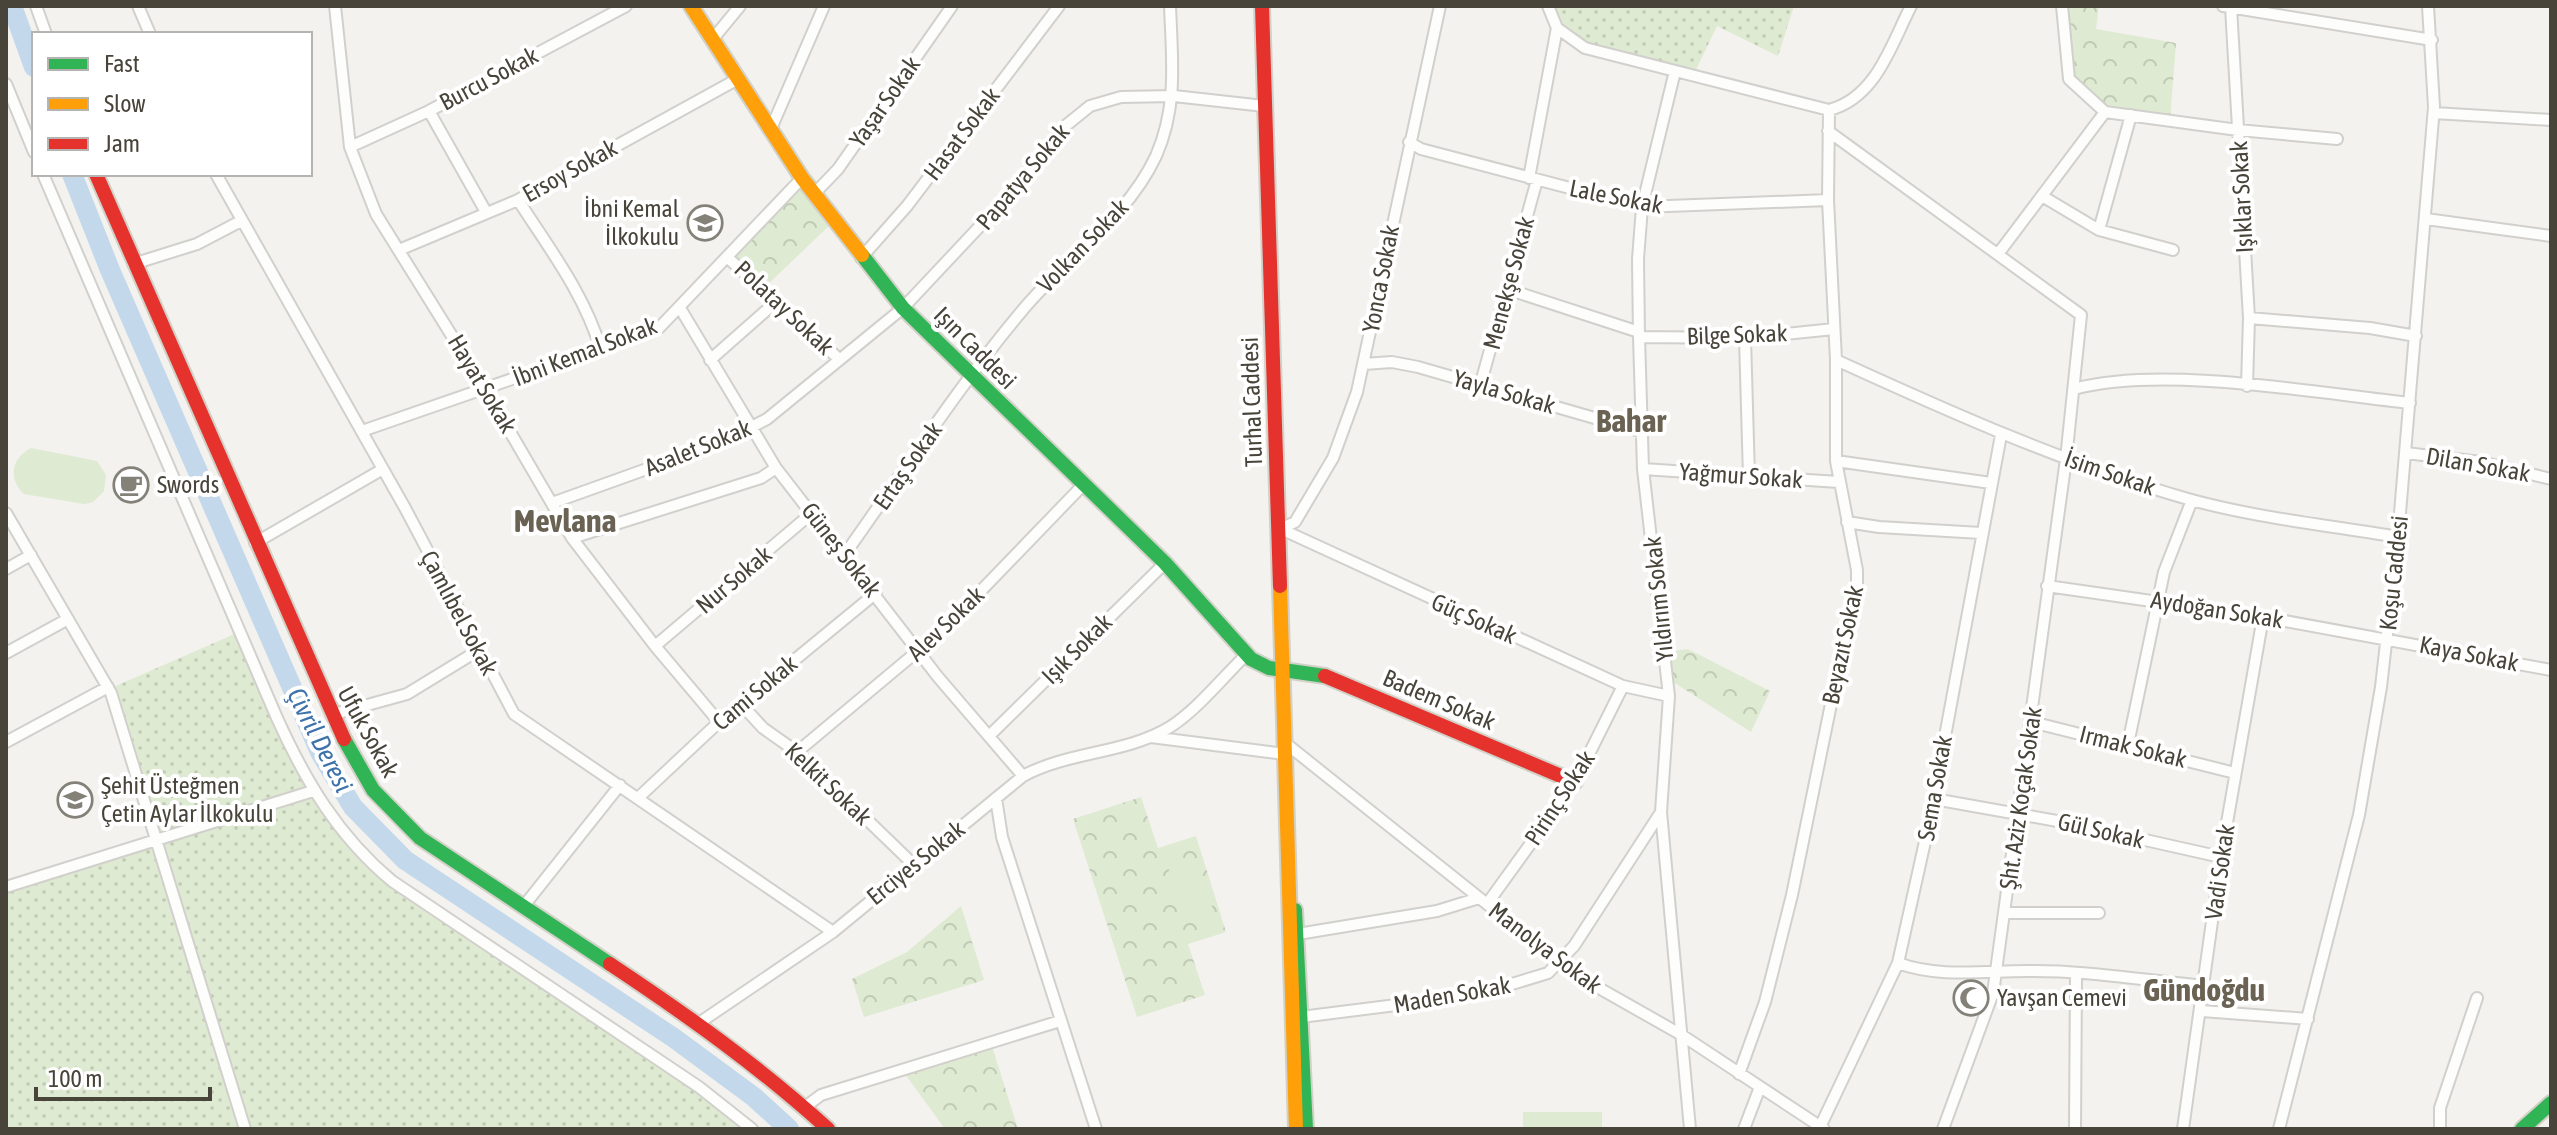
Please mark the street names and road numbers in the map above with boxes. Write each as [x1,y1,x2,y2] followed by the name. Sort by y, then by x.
[435,41,543,116] street label: Burcu Sokak
[844,51,926,152] street label: Yaşar Sokak
[918,82,1005,185] street label: Hasat Sokak
[971,118,1075,235] street label: Papatya Sokak
[518,133,622,207] street label: Ersoy Sokak
[2225,140,2258,254] street label: Işıklar Sokak
[1567,174,1665,219] street label: Lale Sokak
[1032,193,1134,298] street label: Volkan Sokak
[1478,213,1539,352] street label: Menekşe Sokak
[1357,222,1404,335] street label: Yonca Sokak
[729,255,840,360] street label: Polatay Sokak
[929,301,1022,394] street label: Işın Caddesi
[509,312,661,391] street label: İbni Kemal Sokak
[1686,319,1788,350] street label: Bilge Sokak
[443,330,522,438] street label: Hayat Sokak
[1236,337,1267,467] street label: Turhal Caddesi
[1450,364,1559,419] street label: Yayla Sokak
[641,414,755,481] street label: Asalet Sokak
[868,416,948,515] street label: Ertaş Sokak
[2424,442,2533,487] street label: Dilan Sokak
[2061,444,2160,501] street label: İsim Sokak
[1678,458,1804,493] street label: Yağmur Sokak
[796,497,887,603] street label: Güneş Sokak
[2374,514,2413,632] street label: Koşu Caddesi
[1638,535,1678,663] street label: Yıldırım Sokak
[691,540,777,619] street label: Nur Sokak
[415,546,504,680] street label: Çamlıbel Sokak
[902,581,990,666] street label: Alev Sokak
[1817,583,1868,707] street label: Beyazıt Sokak
[2149,586,2286,633] street label: Aydoğan Sokak
[1428,588,1521,649] street label: Güç Sokak
[1036,608,1117,689] street label: Işık Sokak
[2417,631,2521,676] street label: Kaya Sokak
[707,649,803,736] street label: Cami Sokak
[1379,664,1500,735] street label: Badem Sokak
[332,682,405,782] street label: Ufuk Sokak
[1994,704,2047,891] street label: Şht. Aziz Koçak Sokak
[2077,720,2190,773] street label: Irmak Sokak
[1912,733,1957,843] street label: Sema Sokak
[780,737,877,831] street label: Kelkit Sokak
[1519,745,1600,850] street label: Pirinç Sokak
[2055,808,2147,854] street label: Gül Sokak
[861,815,970,910] street label: Erciyes Sokak
[2199,822,2240,921] street label: Vadi Sokak
[1484,896,1607,999] street label: Manolya Sokak
[1391,971,1513,1018] street label: Maden Sokak

